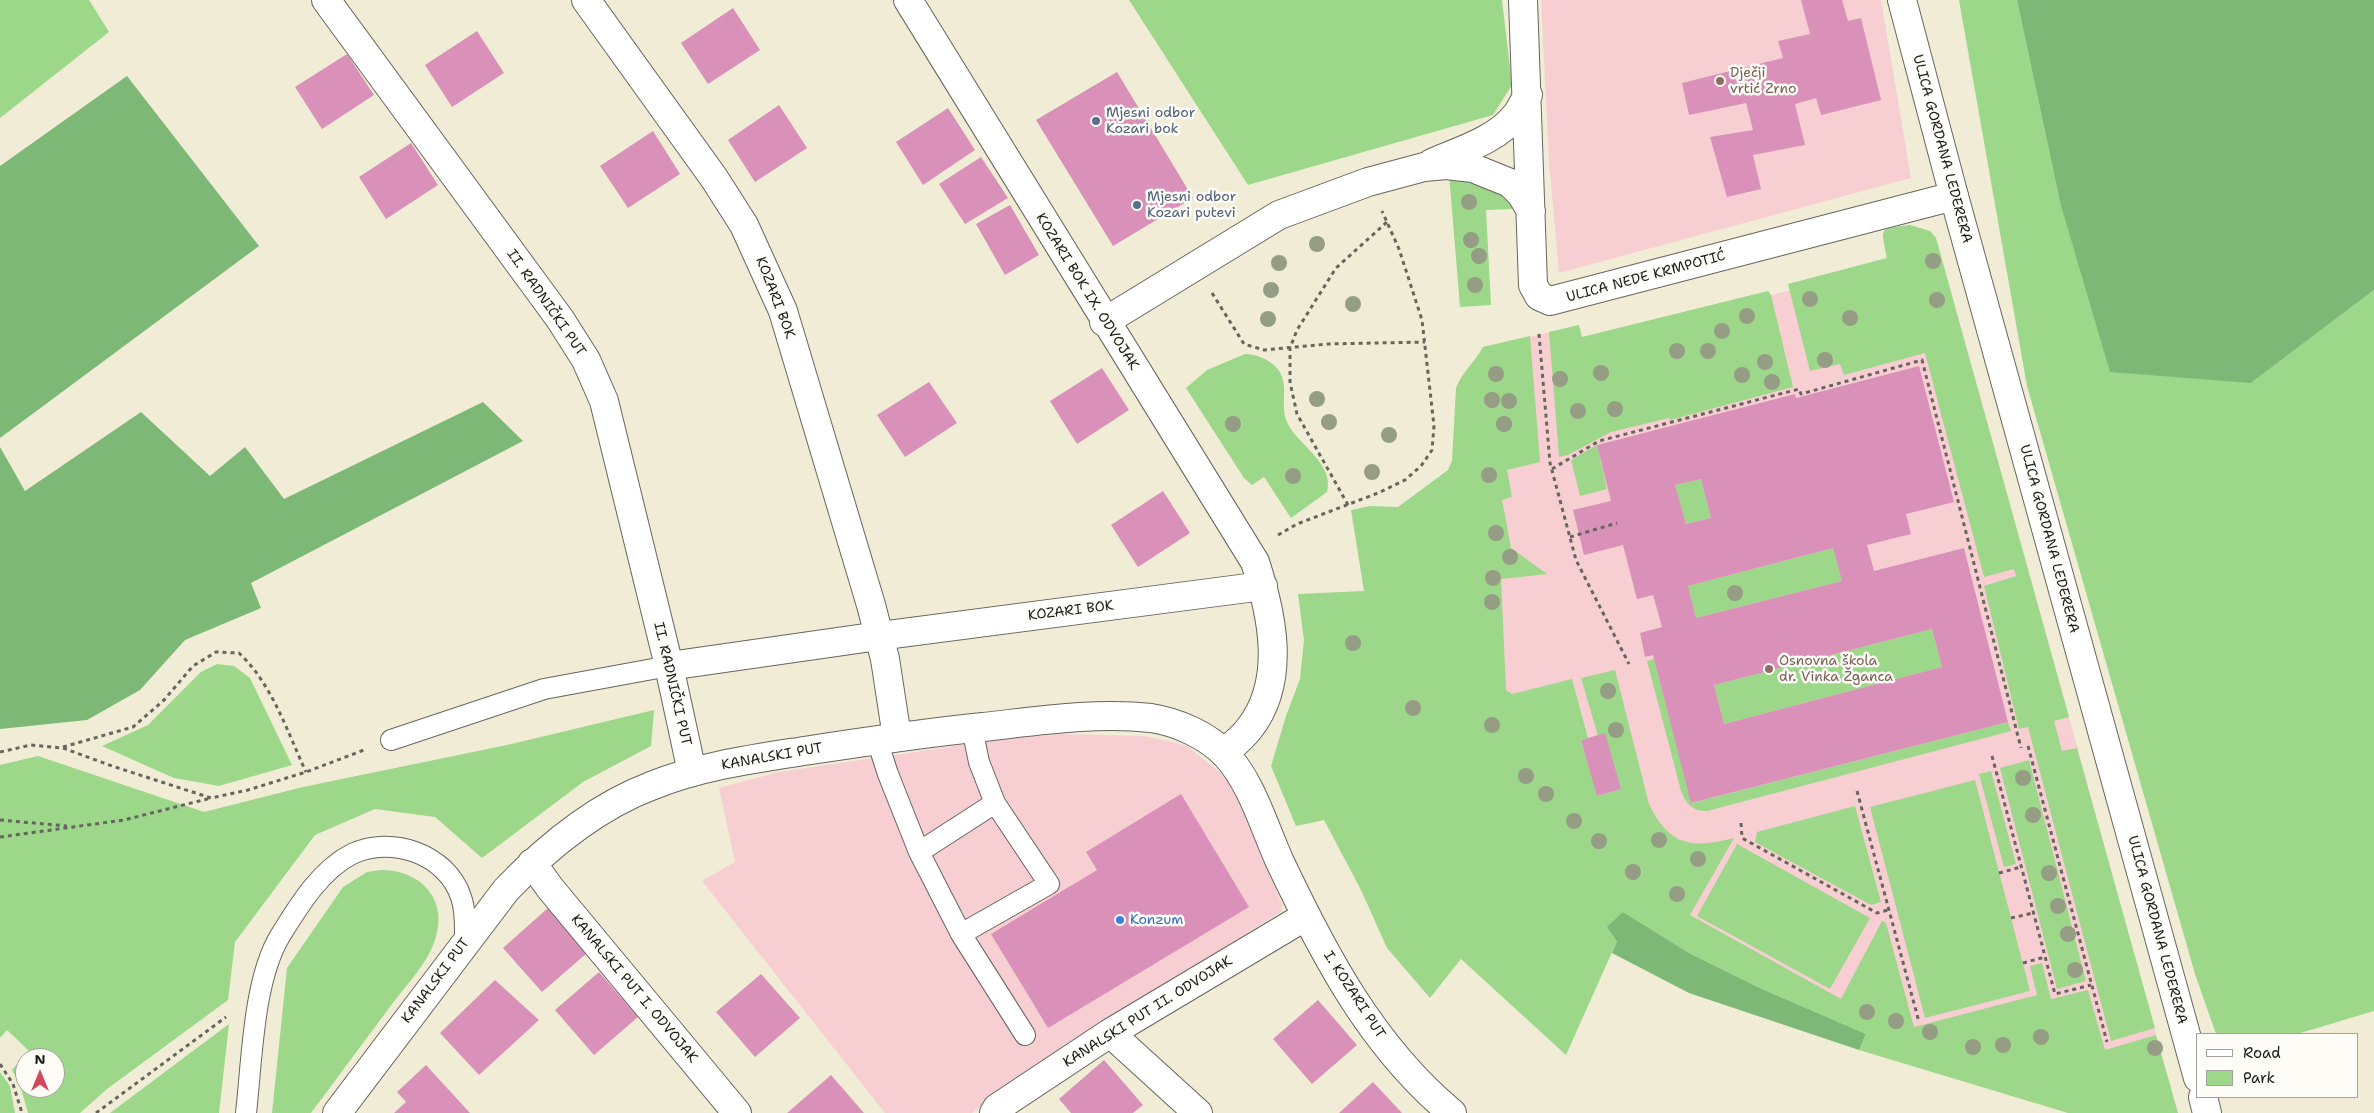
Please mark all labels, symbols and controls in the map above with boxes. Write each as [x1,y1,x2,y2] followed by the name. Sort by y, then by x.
[1909,53,1975,245] street label: ULICA GORDANA LEDERERA
[1730,65,1796,98] place label: Dječji vrtić Zrno
[1714,75,1726,87] marker: Dječji vrtić Zrno
[1106,105,1195,138] place label: Mjesni odbor Kozari bok
[1090,115,1102,127] marker: Mjesni odbor Kozari bok
[1147,189,1236,222] place label: Mjesni odbor Kozari putevi
[1131,199,1143,211] marker: Mjesni odbor Kozari putevi
[1032,210,1142,374] street label: KOZARI BOK IX. ODVOJAK
[503,246,589,360] street label: II. RADNIČKI PUT
[1565,248,1727,306] street label: ULICA NEDE KRMPOTIĆ
[752,255,798,341] street label: KOZARI BOK
[2016,443,2082,635] street label: ULICA GORDANA LEDERERA
[1027,597,1115,625] street label: KOZARI BOK
[650,621,694,747] street label: II. RADNIČKI PUT
[1779,653,1893,686] place label: Osnovna škola dr. Vinka Žganca
[1763,663,1775,675] marker: Osnovna škola dr. Vinka Žganca
[720,740,824,774] street label: KANALSKI PUT
[2124,834,2190,1026] street label: ULICA GORDANA LEDERERA
[567,911,701,1067] street label: KANALSKI PUT I. ODVOJAK
[1130,912,1183,928] place label: Konzum
[1114,914,1126,926] marker: Konzum
[398,935,474,1027] street label: KANALSKI PUT
[1320,948,1388,1042] street label: I. KOZARI PUT
[1060,953,1236,1071] street label: KANALSKI PUT II. ODVOJAK
[2196,1033,2359,1098] legend
[2243,1043,2281,1063] text: Road
[15,1048,65,1098] north arrow
[34,1050,46,1068] text: N
[2243,1068,2275,1088] text: Park

